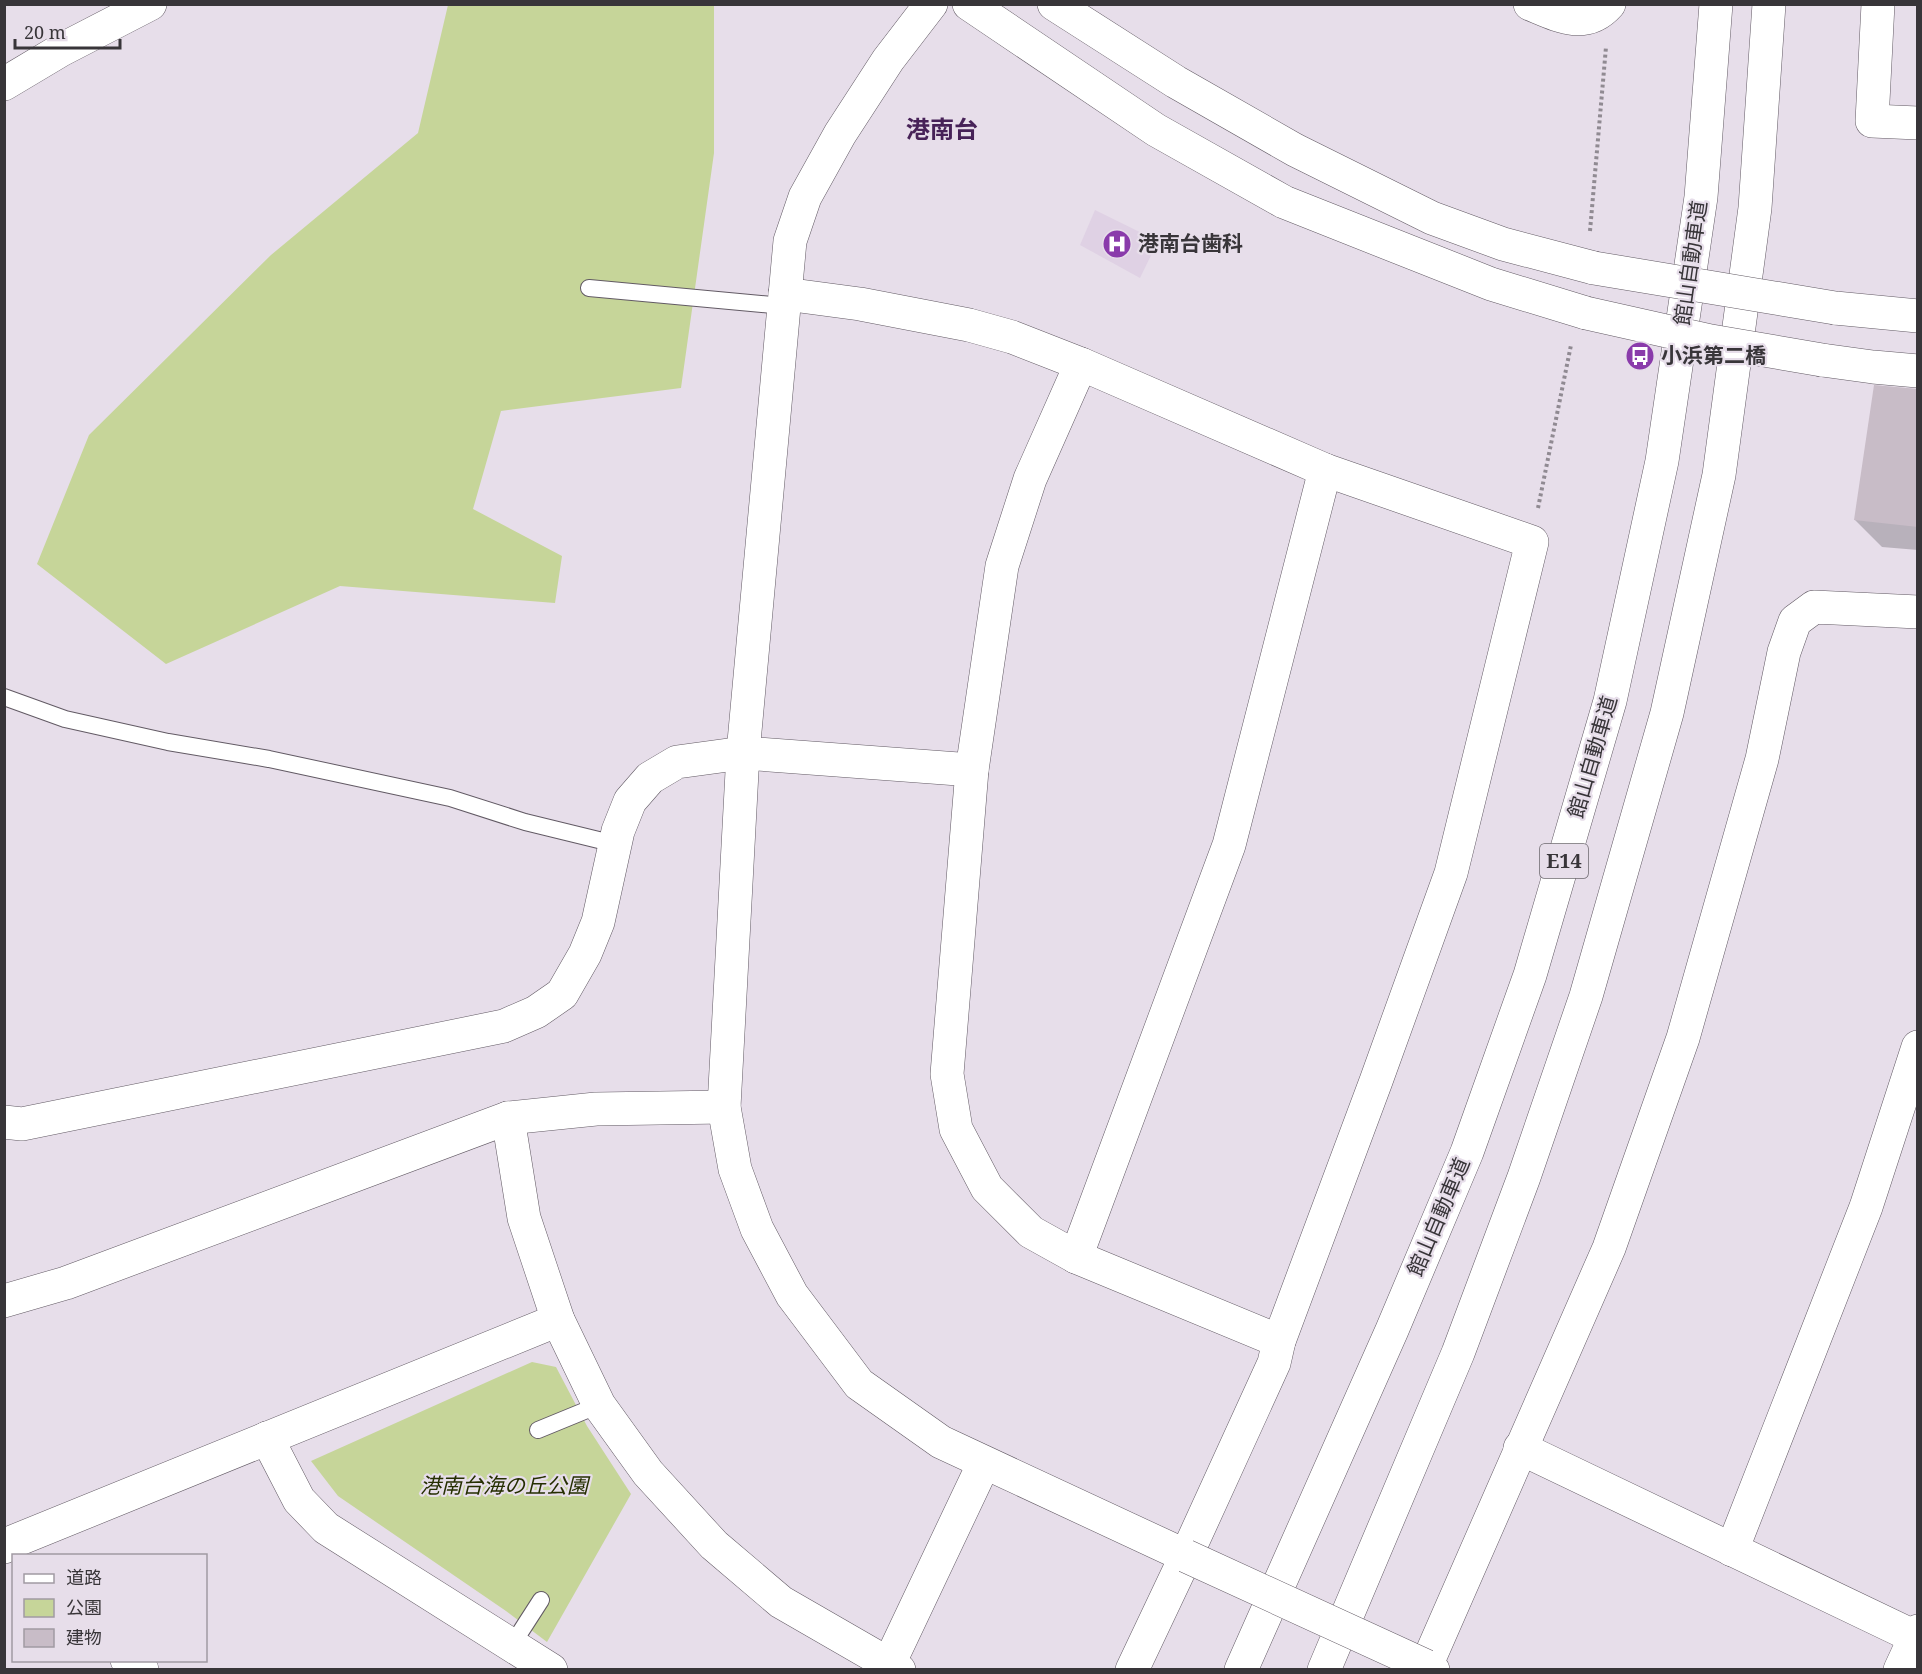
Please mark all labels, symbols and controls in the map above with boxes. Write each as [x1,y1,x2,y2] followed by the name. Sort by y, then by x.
[15,12,120,50] scale bar
[24,20,66,44] text: 20 m
[906,112,978,145] district label: 港南台
[1667,199,1713,327] street label: 館山自動車道
[1101,228,1133,260] hospital icon: 港南台歯科
[1138,229,1243,257] place label: 港南台歯科
[1624,340,1656,372] bus stop icon: 小浜第二橋
[1661,341,1766,369] place label: 小浜第二橋
[1561,692,1623,821] street label: 館山自動車道
[1540,844,1588,878] road number: E14
[1401,1153,1476,1280] street label: 館山自動車道
[420,1471,591,1499] park label: 港南台海の丘公園
[12,1554,207,1662] legend
[66,1565,102,1589] text: 道路
[66,1595,102,1619] text: 公園
[66,1625,102,1649] text: 建物

